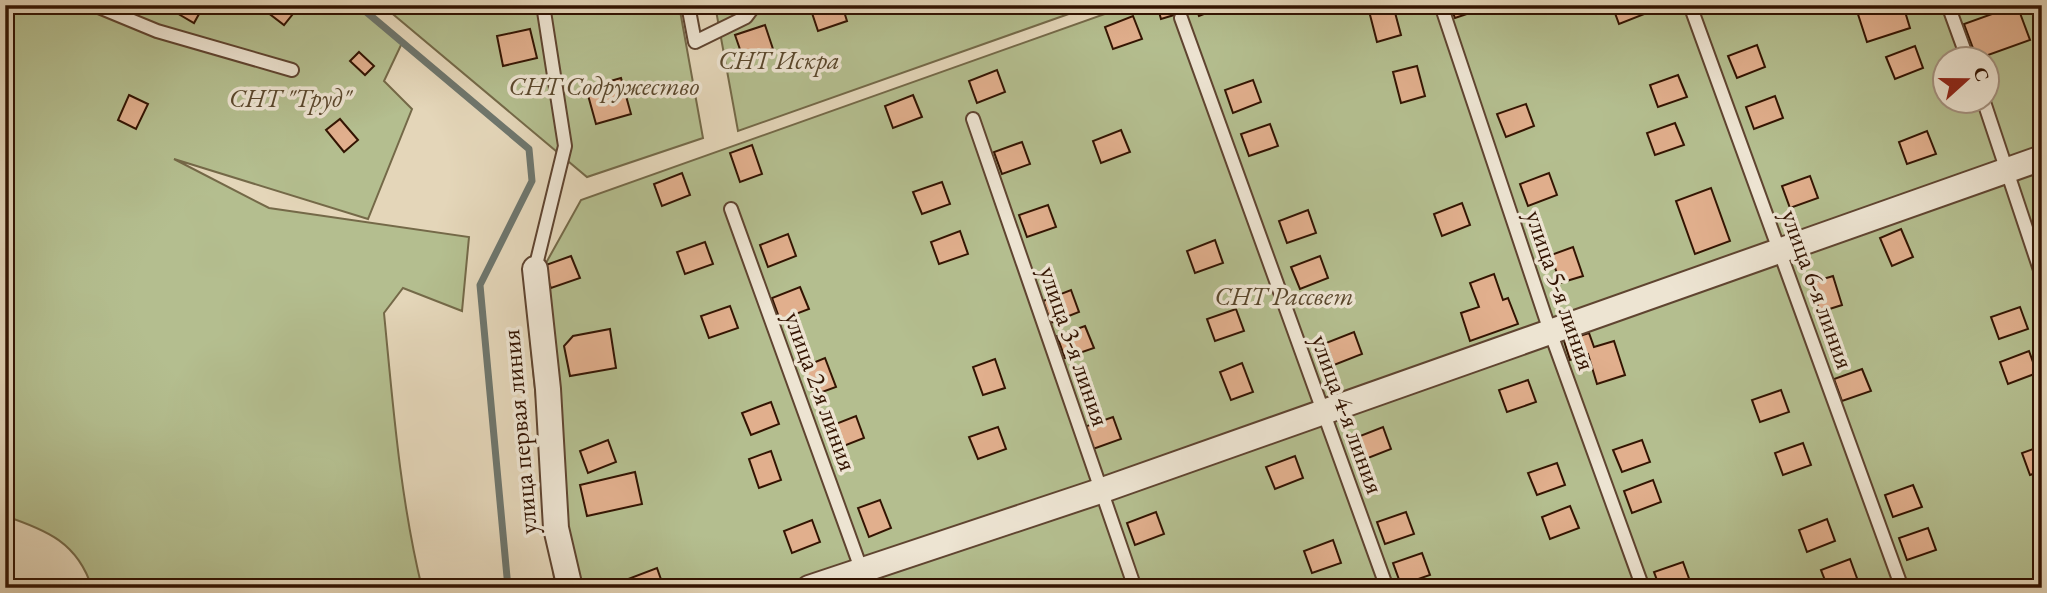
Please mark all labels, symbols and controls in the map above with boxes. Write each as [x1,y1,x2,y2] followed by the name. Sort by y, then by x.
[718,43,840,77] park label: СНТ Искра
[1932,46,2002,116] north arrow
[1967,63,1995,85] text: С
[509,69,700,103] park label: СНТ Содружество
[229,81,353,115] park label: СНТ "Труд"
[1518,205,1604,375] street label: улица 5-я линия
[1773,205,1863,373] street label: улица 6-я линия
[1032,261,1118,431] street label: улица 3-я линия
[1215,279,1353,313] park label: СНТ Рассвет
[776,307,866,475] street label: улица 2-я линия
[493,328,545,536] street label: улица первая линия
[1303,330,1393,498] street label: улица 4-я линия

